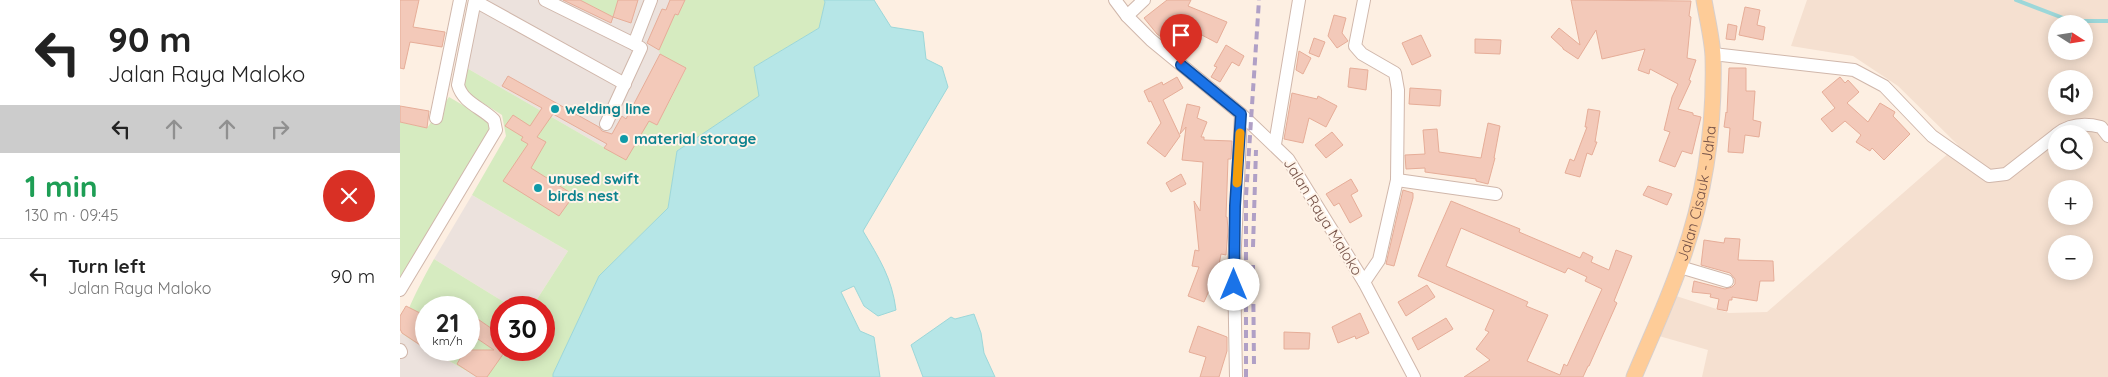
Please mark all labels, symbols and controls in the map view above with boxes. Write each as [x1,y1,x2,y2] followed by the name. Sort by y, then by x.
[1160,14,1202,65] pin
[2048,15,2092,60] north arrow
[2048,15,2093,280] map controls
[108,17,191,61] text: 90 m
[25,20,90,85] icon: left
[1167,21,1195,49] icon: arrive
[108,60,305,88] text: Jalan Raya Maloko
[2048,70,2093,115] button: sound
[565,99,650,118] place label: welding line
[549,103,561,115] marker: welding line
[107,115,135,143] icon: left
[160,115,188,143] icon: ahead
[213,115,241,143] icon: ahead
[266,115,294,143] icon: right
[1672,125,1720,263] street label: Jalan Cisauk - Jaha
[2048,125,2093,170] button: search
[634,129,757,148] place label: material storage
[618,133,630,145] marker: material storage
[1280,155,1367,279] street label: Jalan Raya Maloko
[25,167,98,205] text: 1 min
[548,169,639,205] place label: unused swift birds nest
[323,170,375,222] button: close
[2048,180,2093,225] button: +
[532,182,544,194] marker: unused swift birds nest
[25,205,118,225] text: 130 m · 09:45
[2048,235,2093,280] button: −
[68,254,146,278] text: Turn left
[1207,258,1259,310] position arrow
[25,262,53,290] icon: left
[331,264,375,288] text: 90 m
[68,278,211,298] text: Jalan Raya Maloko
[490,296,555,361] speed limit sign: 30
[436,307,459,338] text: 21
[432,333,463,348] text: km/h

